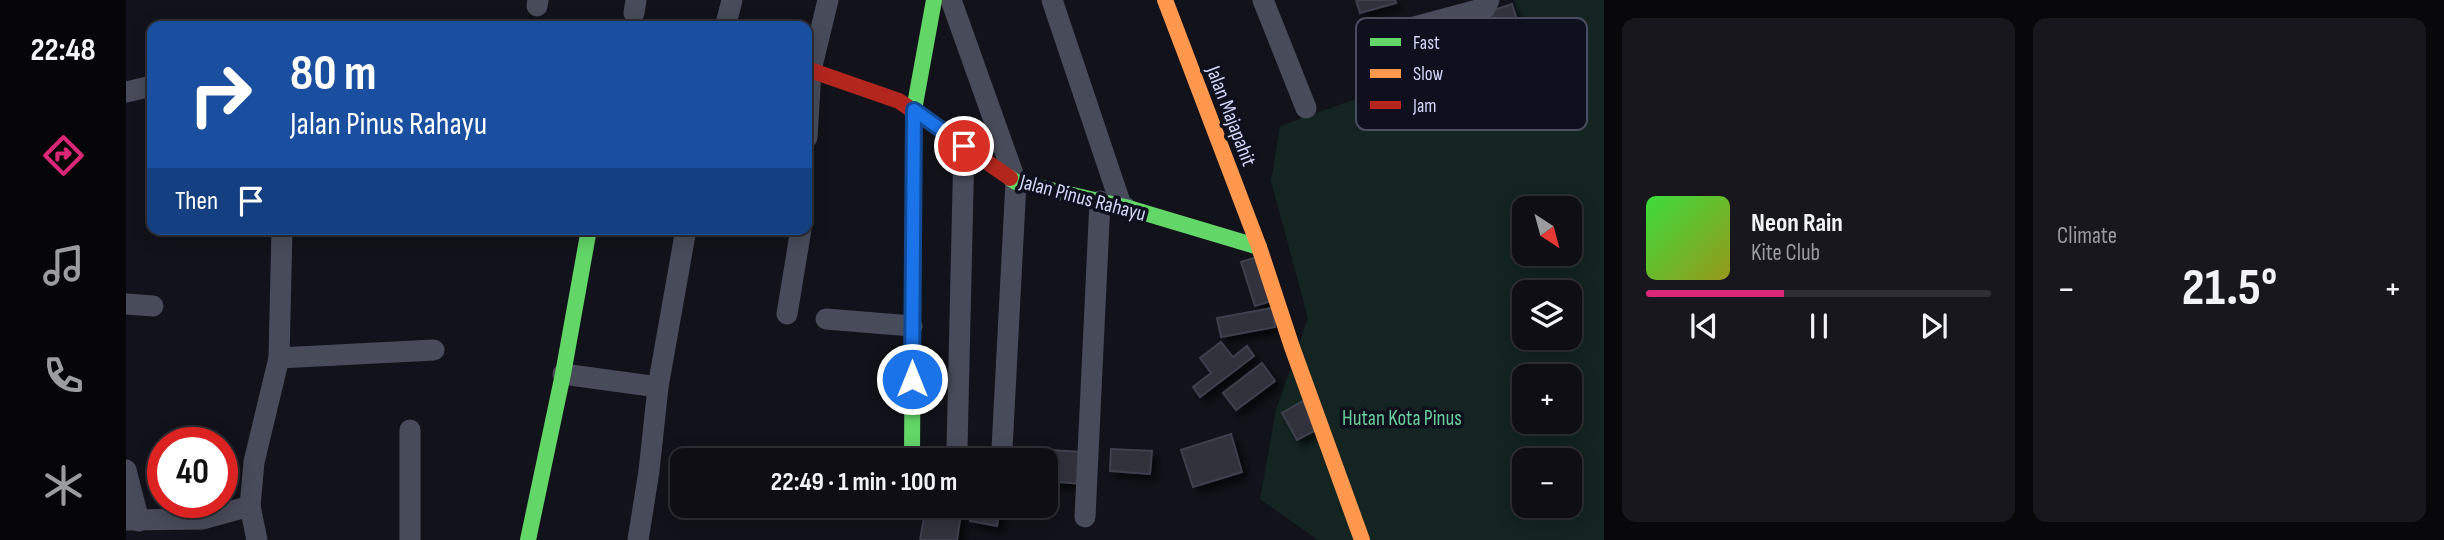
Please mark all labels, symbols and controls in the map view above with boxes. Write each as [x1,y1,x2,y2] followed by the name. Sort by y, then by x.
[1356,18,1587,130] legend
[30,31,96,70] text: 22:48
[1413,32,1440,55] text: Fast
[290,45,377,104] text: 80 m
[175,49,266,140] icon: right
[1200,61,1262,170] street label: Jalan Majapahit
[1413,63,1443,86] text: Slow
[1412,95,1436,118] text: Jam
[290,105,487,144] text: Jalan Pinus Rahayu
[934,116,994,176] pin
[945,127,983,165] icon: arrive
[39,131,88,180] icon: directions
[1016,169,1149,227] street label: Jalan Pinus Rahayu
[232,182,270,220] icon: arrive
[175,186,218,217] text: Then
[1512,196,1582,266] north arrow
[1512,196,1582,518] map controls
[1751,208,1843,239] text: Neon Rain
[2057,222,2117,250] text: Climate
[1751,239,1820,267] text: Kite Club
[39,241,88,290] icon: music
[2182,257,2277,320] text: 21.5°
[2057,267,2076,312] text: −
[2383,267,2402,312] text: +
[1512,280,1582,350] button: layers
[1685,307,1723,345] icon: previous
[1800,307,1838,345] icon: pause
[1915,307,1953,345] icon: next
[875,342,949,416] position arrow
[39,351,88,400] icon: phone
[1512,364,1582,434] button: +
[1342,406,1462,431] park label: Hutan Kota Pinus
[147,427,238,518] speed limit sign: 40
[1512,448,1582,518] button: −
[39,461,88,510] icon: climate
[771,467,957,498] text: 22:49 · 1 min · 100 m

